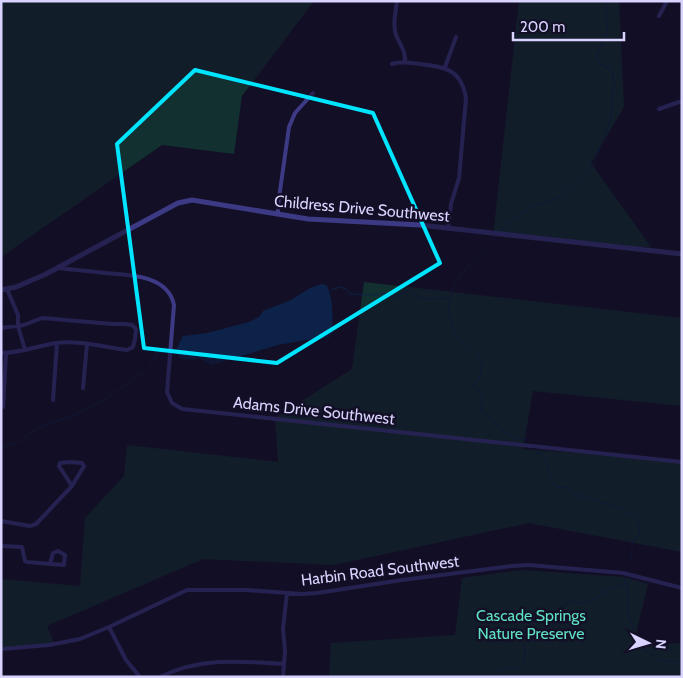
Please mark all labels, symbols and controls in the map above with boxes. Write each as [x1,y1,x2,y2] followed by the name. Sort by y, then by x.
[513,10,624,42] scale bar
[520,18,565,36] text: 200 m
[273,191,451,226] street label: Childress Drive Southwest
[232,393,396,428] street label: Adams Drive Southwest
[300,551,461,590] street label: Harbin Road Southwest
[476,606,586,643] park label: Cascade Springs Nature Preserve
[623,618,673,668] north arrow
[652,638,670,650] text: N

